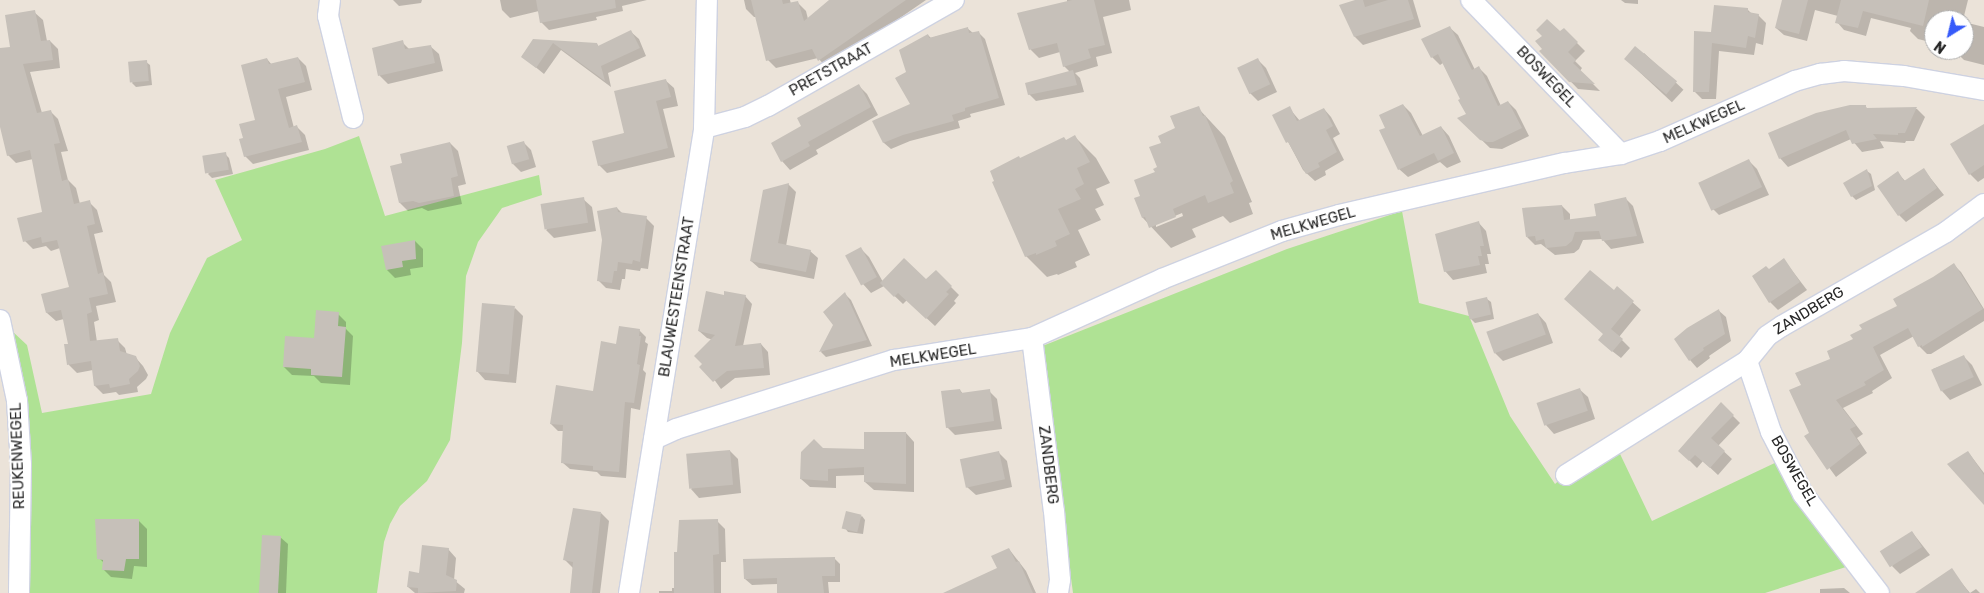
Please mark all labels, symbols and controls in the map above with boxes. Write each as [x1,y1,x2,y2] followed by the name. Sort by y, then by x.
[1924,10,1974,60] north arrow
[1931,37,1950,57] text: N
[786,40,876,100] street label: PRETSTRAAT
[1512,43,1580,111] street label: BOSWEGEL
[1661,96,1747,148] street label: MELKWEGEL
[1269,203,1357,245] street label: MELKWEGEL
[655,216,699,378] street label: BLAUWESTEENSTRAAT
[1771,283,1847,339] street label: ZANDBERG
[889,340,977,372] street label: MELKWEGEL
[7,402,29,510] street label: REUKENWEGEL
[1034,425,1062,505] street label: ZANDBERG
[1767,433,1821,509] street label: BOSWEGEL

